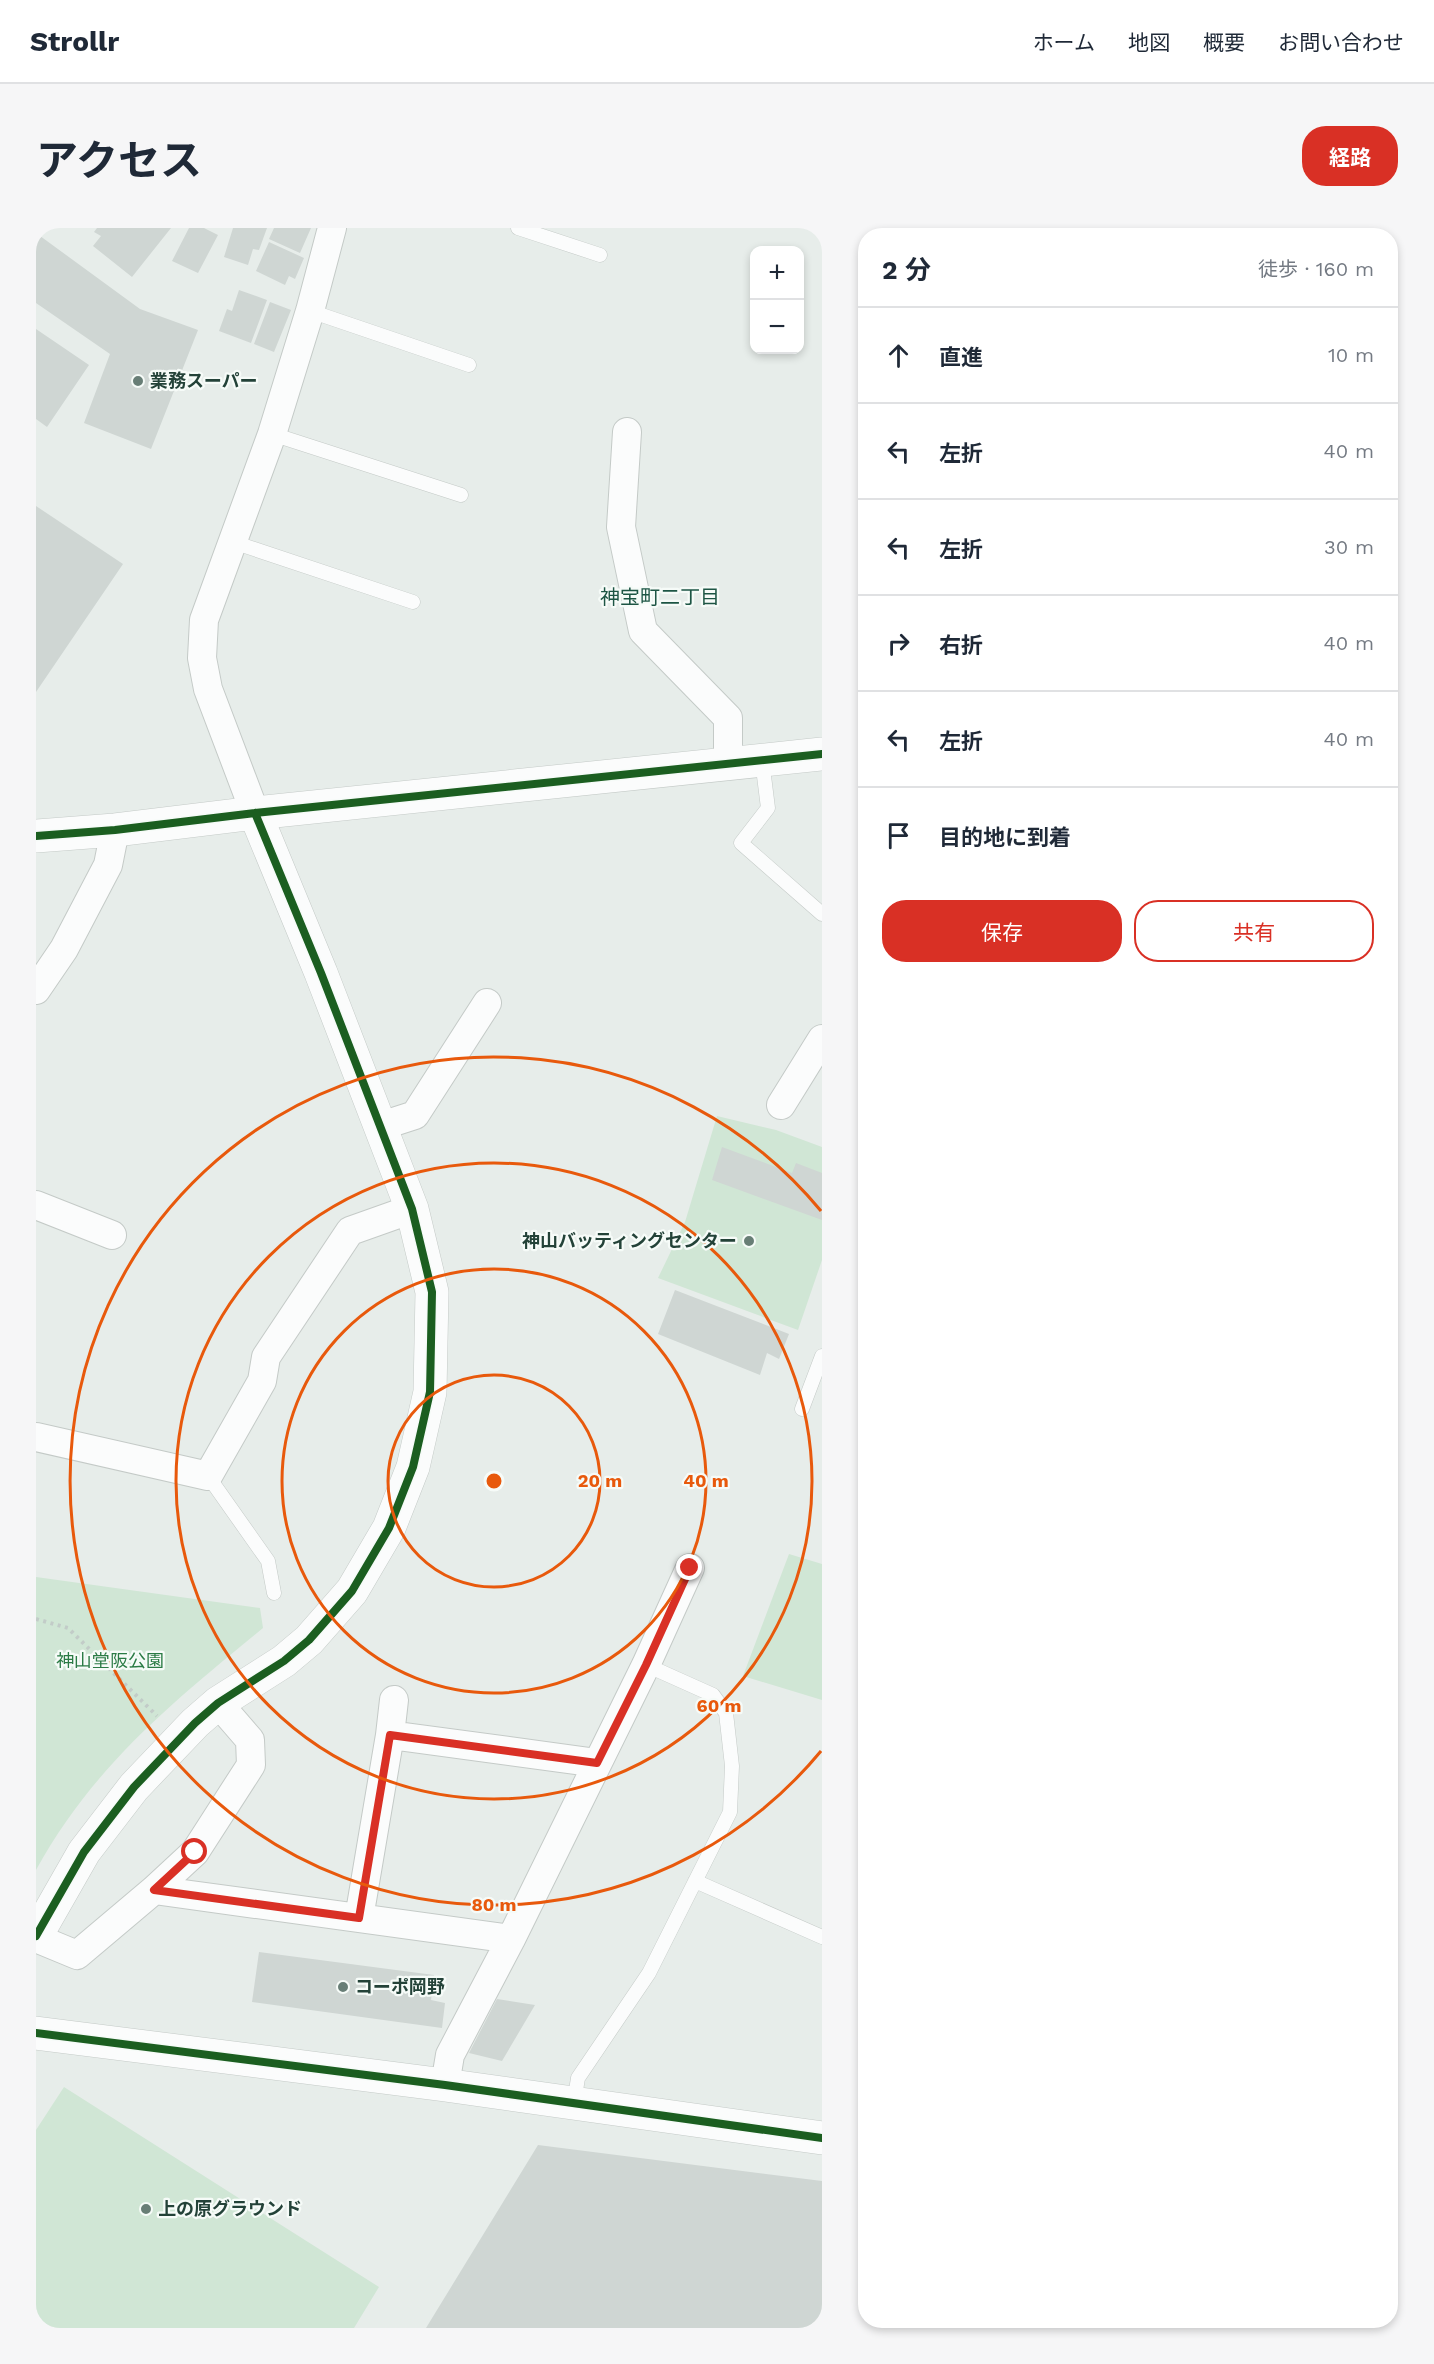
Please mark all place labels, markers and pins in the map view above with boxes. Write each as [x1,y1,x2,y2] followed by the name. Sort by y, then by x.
[150,370,258,391] place label: 業務スーパー
[131,374,145,388] marker: 業務スーパー
[522,1230,737,1251] place label: 神山バッティングセンター
[742,1234,756,1248] marker: 神山バッティングセンター
[484,1471,504,1491] centre of rings
[355,1976,445,1997] place label: コーポ岡野
[336,1980,350,1994] marker: コーポ岡野
[158,2198,302,2219] place label: 上の原グラウンド
[139,2202,153,2216] marker: 上の原グラウンド

